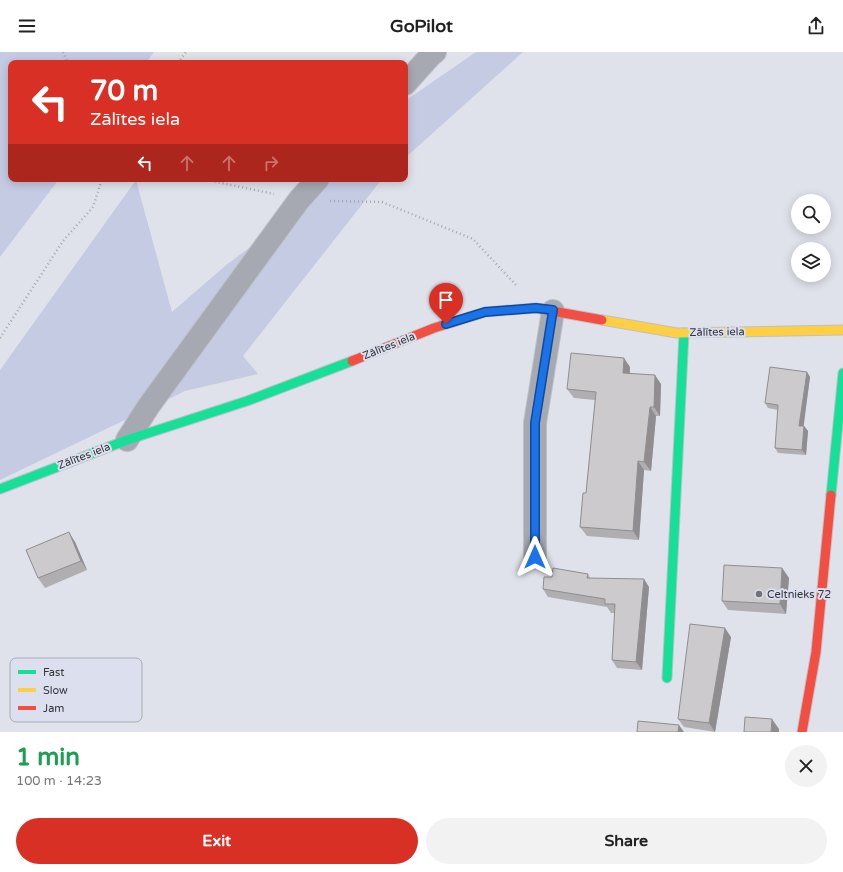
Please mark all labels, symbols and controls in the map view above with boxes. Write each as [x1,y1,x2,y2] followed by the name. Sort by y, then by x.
[16,15,38,37] icon: menu
[390,15,453,37] text: GoPilot
[805,15,827,37] icon: share
[90,74,158,108] text: 70 m
[24,76,76,128] icon: left
[90,108,180,130] text: Zālītes iela
[134,152,156,174] icon: left
[176,152,198,174] icon: ahead
[218,152,240,174] icon: ahead
[260,152,282,174] icon: right
[791,194,831,282] map controls
[791,194,831,234] button: search
[791,242,831,282] button: layers
[429,283,463,324] pin
[435,289,457,311] icon: arrive
[689,325,745,339] street label: Zālītes iela
[361,330,417,362] street label: Zālītes iela
[56,440,112,472] street label: Zālītes iela
[514,536,556,578] position arrow
[767,588,831,601] place label: Celtnieks 72
[754,589,764,599] marker: Celtnieks 72
[10,658,142,722] legend
[43,666,64,679] text: Fast
[43,684,68,697] text: Slow
[43,702,64,715] text: Jam
[16,743,80,772] text: 1 min
[785,745,827,787] button: close
[16,773,102,789] text: 100 m · 14:23
[16,818,418,864] button: Exit
[426,818,827,864] button: Share

